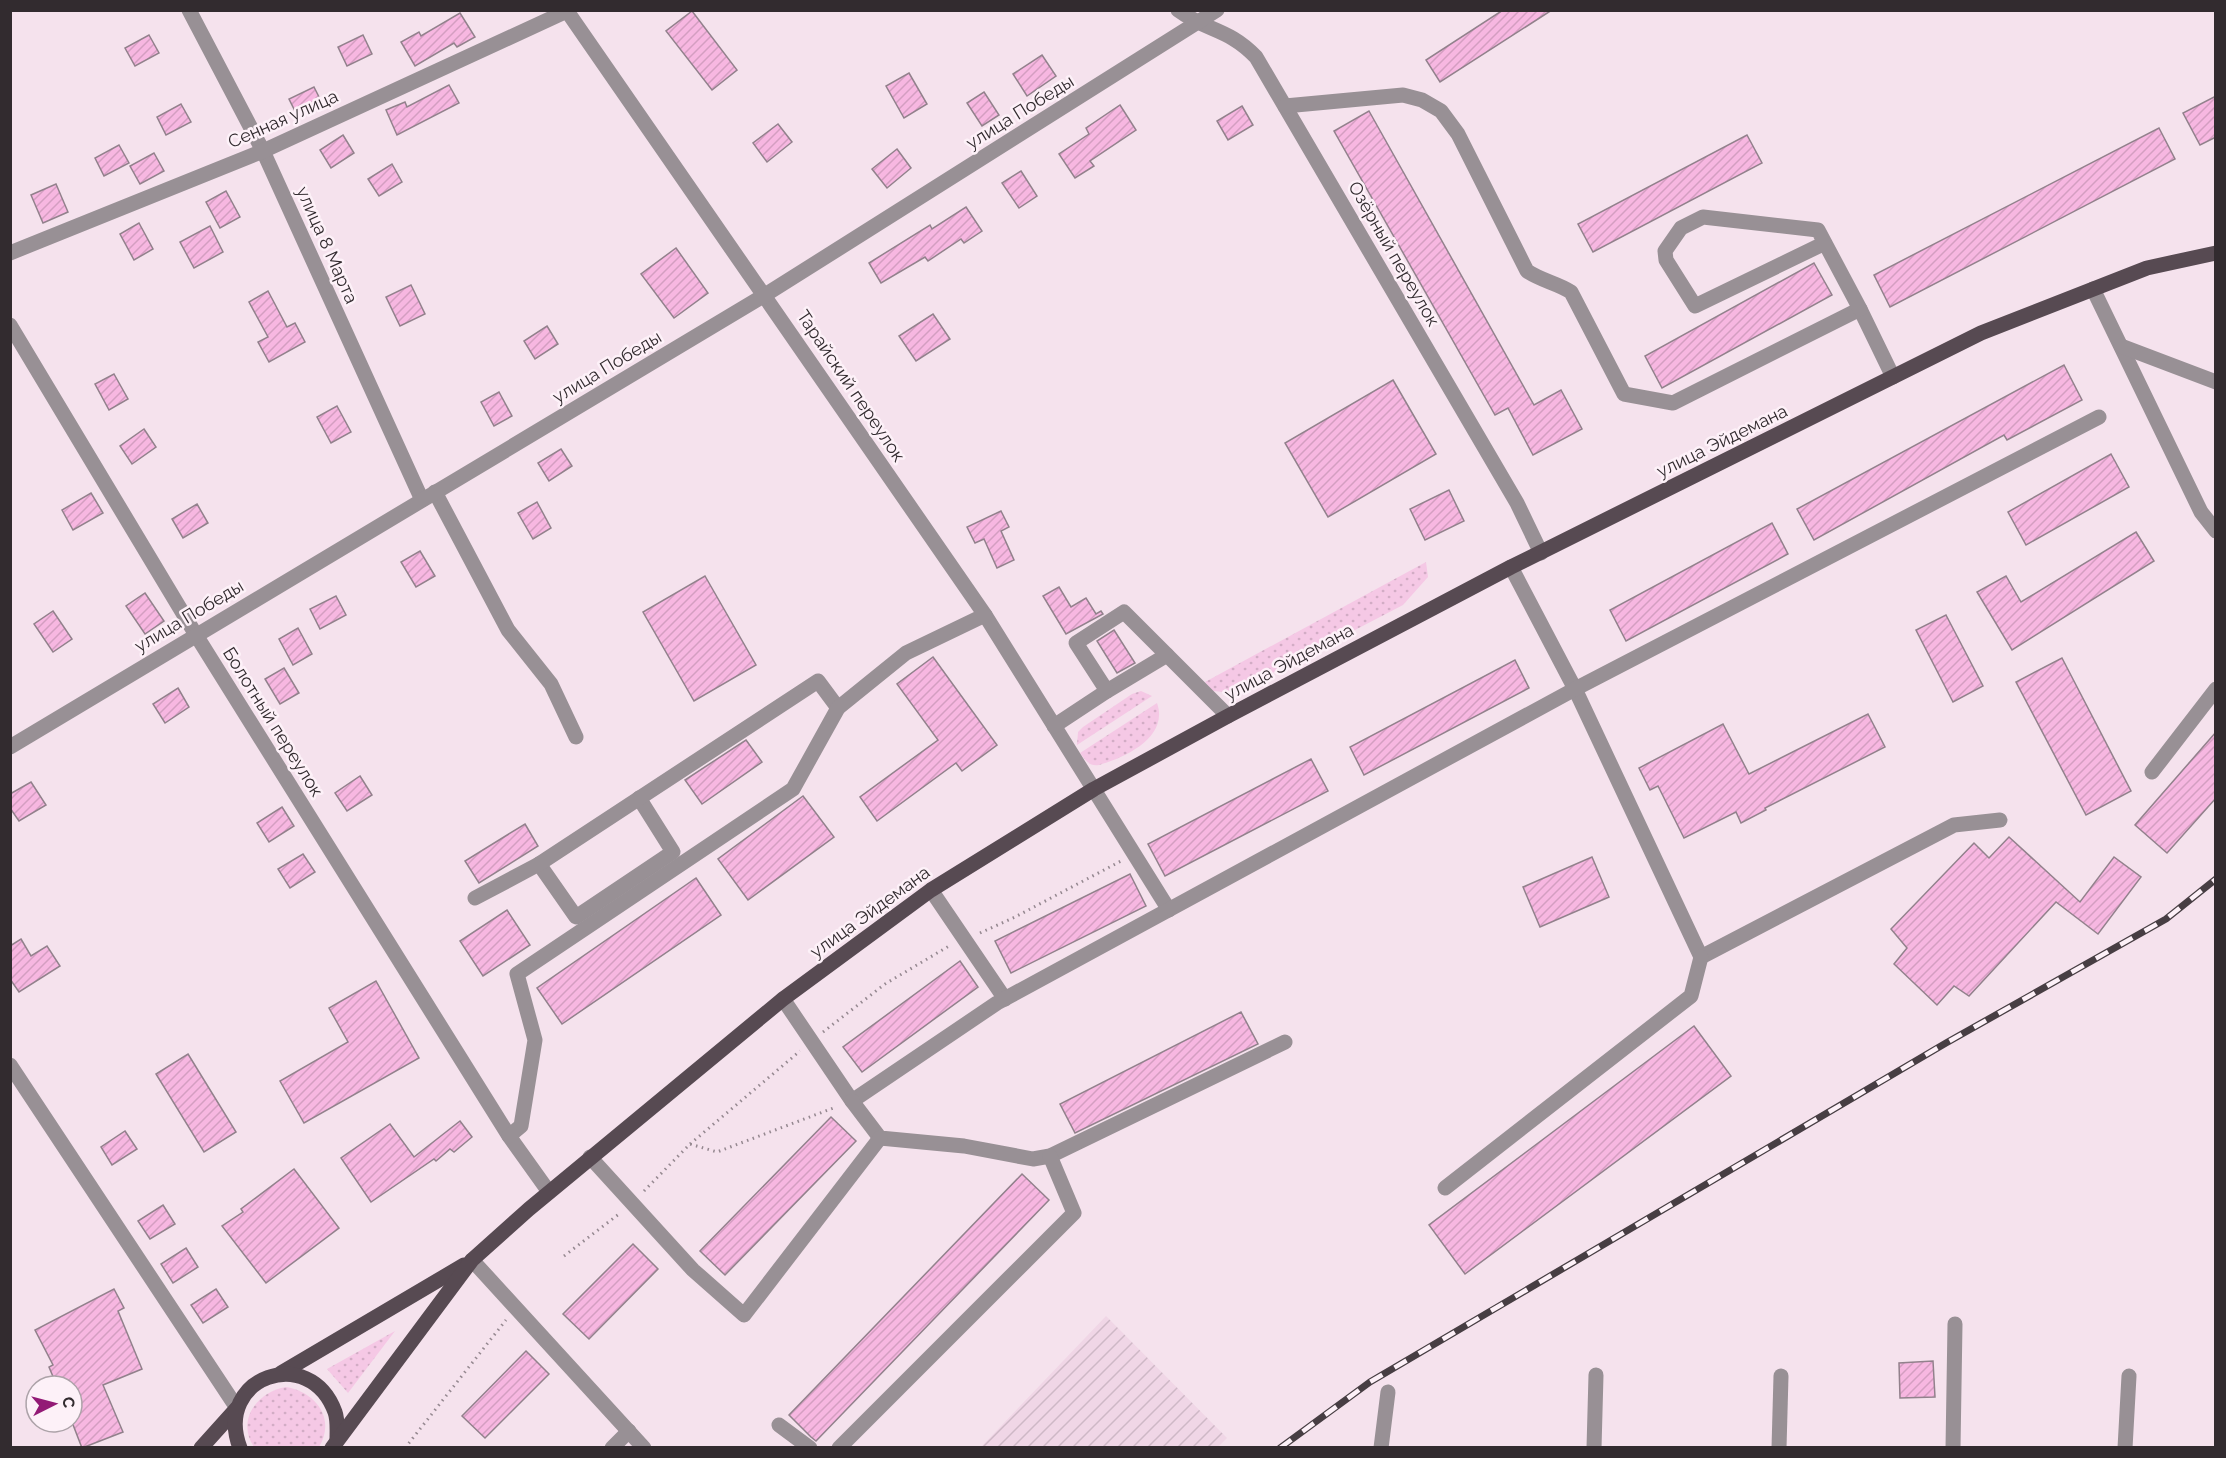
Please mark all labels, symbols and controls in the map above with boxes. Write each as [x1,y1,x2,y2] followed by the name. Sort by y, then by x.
[962,70,1078,153] street label: улица Победы
[225,85,341,152] street label: Сенная улица
[1344,178,1444,330] street label: Озёрный переулок
[292,183,363,306] street label: улица 8 Марта
[793,306,910,465] street label: Тарайский переулок
[549,326,665,407] street label: улица Победы
[1653,400,1791,481] street label: улица Эйдемана
[131,575,247,656] street label: улица Победы
[1221,619,1357,704] street label: улица Эйдемана
[219,643,328,800] street label: Болотный переулок
[806,861,934,962] street label: улица Эйдемана
[24,1374,84,1434] north arrow
[58,1396,78,1409] text: С

